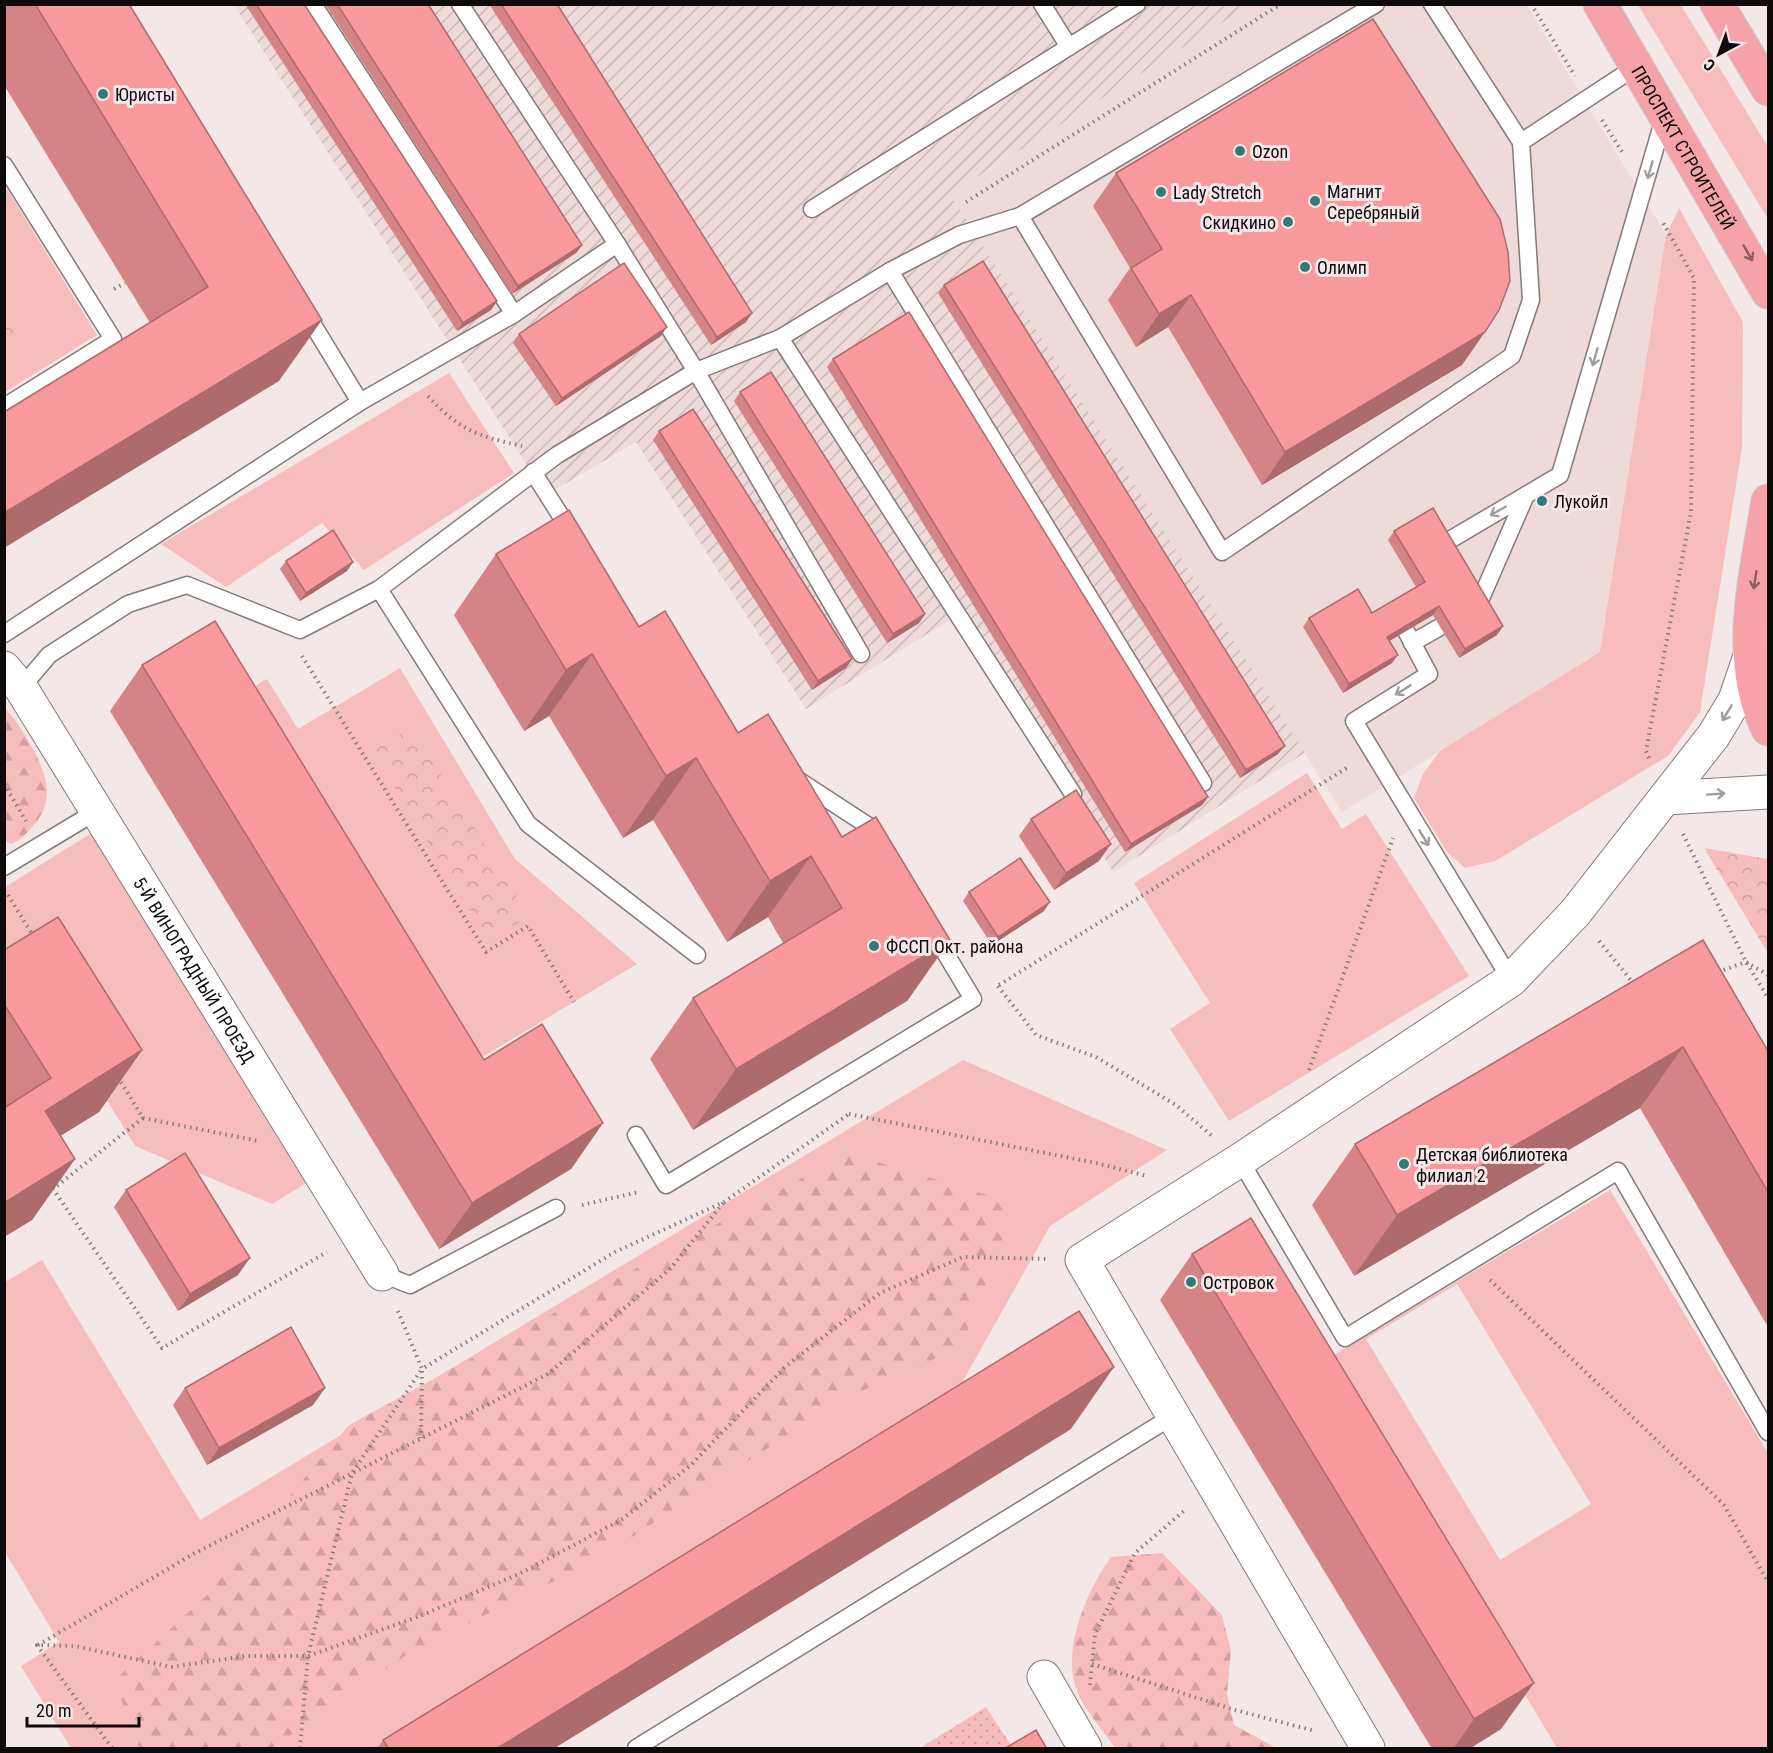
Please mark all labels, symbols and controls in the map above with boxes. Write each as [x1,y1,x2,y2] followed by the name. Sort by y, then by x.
[1689,24,1749,84] north arrow
[1628,63,1742,233] street label: ПРОСПЕКТ СТРОИТЕЛЕЙ
[115,84,175,105] place label: Юристы
[96,87,110,101] marker: Юристы
[1252,141,1288,162] place label: Ozon
[1233,144,1247,158] marker: Ozon
[1643,160,1655,179] one-way arrow
[1327,181,1420,223] place label: Магнит Серебряный
[1173,182,1262,203] place label: Lady Stretch
[1154,185,1168,199] marker: Lady Stretch
[1308,194,1322,208] marker: Магнит Серебряный
[1202,212,1276,233] place label: Скидкино
[1281,215,1295,229] marker: Скидкино
[1742,244,1754,261] one-way arrow
[1317,257,1367,278] place label: Олимп
[1298,260,1312,274] marker: Олимп
[1589,347,1600,366] one-way arrow
[1554,491,1608,512] place label: Лукойл
[1535,494,1549,508] marker: Лукойл
[1490,506,1507,518] one-way arrow
[1750,569,1761,589] one-way arrow
[1395,685,1412,697] one-way arrow
[1721,704,1733,721] one-way arrow
[1706,788,1726,799] one-way arrow
[1419,829,1431,846] one-way arrow
[129,873,260,1066] street label: 5-Й ВИНОГРАДНЫЙ ПРОЕЗД
[886,936,1023,957] place label: ФССП Окт. района
[867,939,881,953] marker: ФССП Окт. района
[1416,1144,1568,1186] place label: Детская библиотека филиал 2
[1397,1157,1411,1171] marker: Детская библиотека филиал 2
[1203,1272,1275,1293] place label: Островок
[1184,1275,1198,1289] marker: Островок
[27,1690,140,1728] scale bar
[36,1700,71,1721] text: 20 m

